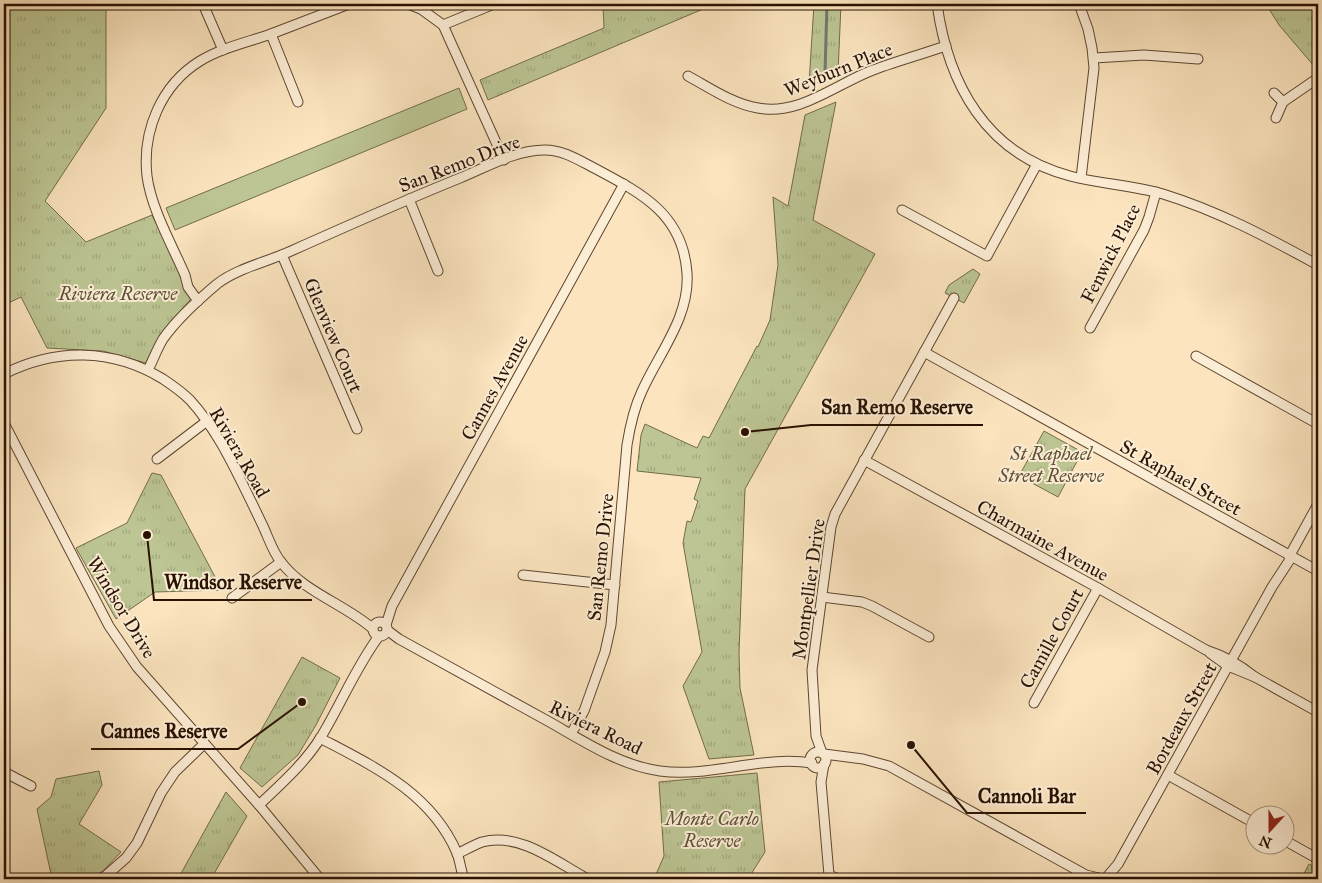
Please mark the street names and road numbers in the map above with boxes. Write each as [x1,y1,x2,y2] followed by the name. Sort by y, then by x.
[781,37,896,102] street label: Weyburn Place
[395,130,523,197] street label: San Remo Drive
[1076,200,1145,307] street label: Fenwick Place
[299,274,368,396] street label: Glenview Court
[456,330,533,444] street label: Cannes Avenue
[205,403,275,502] street label: Riviera Road
[1116,435,1246,520] street label: St Raphael Street
[582,492,619,622] street label: San Remo Drive
[973,495,1113,586] street label: Charmaine Avenue
[787,517,830,661] street label: Montpellier Drive
[82,552,161,662] street label: Windsor Drive
[1014,584,1089,692] street label: Camille Court
[1141,658,1222,778] street label: Bordeaux Street
[546,695,646,760] street label: Riviera Road

